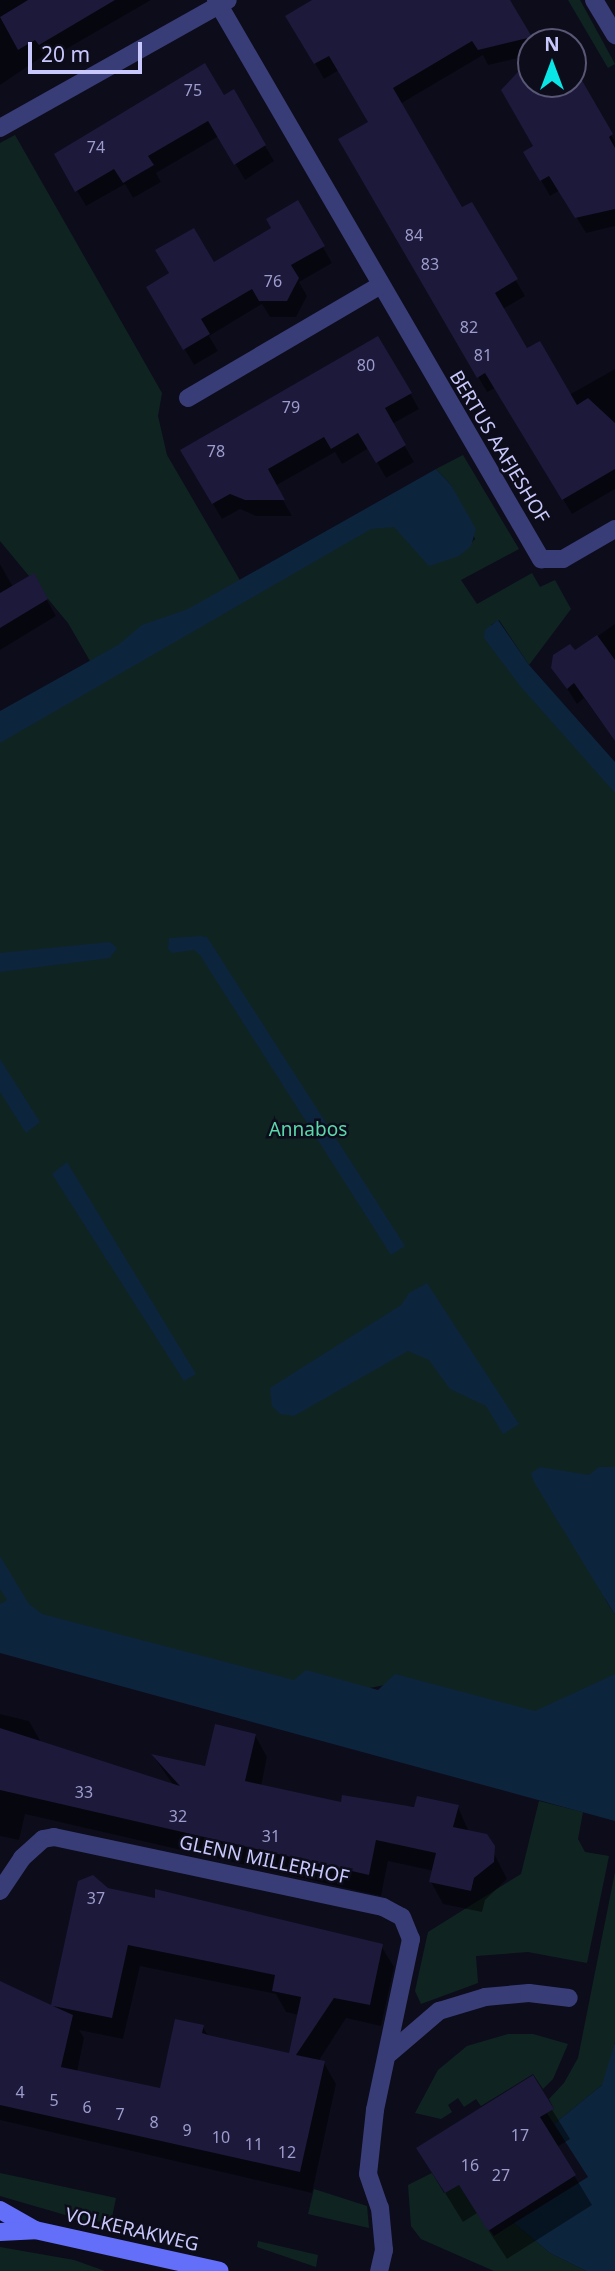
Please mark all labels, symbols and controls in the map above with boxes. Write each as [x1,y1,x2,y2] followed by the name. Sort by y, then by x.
[32,28,145,72] scale bar
[517,28,587,98] north arrow
[544,31,560,57] text: N
[41,40,90,68] text: 20 m
[184,80,202,100] house number: 75
[87,137,105,157] house number: 74
[405,225,423,245] house number: 84
[421,254,439,274] house number: 83
[264,271,282,291] house number: 76
[460,317,478,337] house number: 82
[474,345,492,365] house number: 81
[357,355,375,375] house number: 80
[445,367,553,527] street label: BERTUS AAFJESHOF
[282,397,300,417] house number: 79
[207,441,225,461] house number: 78
[269,1119,347,1141] park label: Annabos
[75,1782,93,1802] house number: 33
[169,1806,187,1826] house number: 32
[262,1826,280,1846] house number: 31
[177,1831,351,1889] street label: GLENN MILLERHOF
[87,1888,105,1908] house number: 37
[15,2082,25,2102] house number: 4
[49,2090,59,2110] house number: 5
[82,2097,92,2117] house number: 6
[115,2104,125,2124] house number: 7
[149,2112,159,2132] house number: 8
[182,2120,192,2140] house number: 9
[511,2125,529,2145] house number: 17
[212,2127,230,2147] house number: 10
[245,2134,263,2154] house number: 11
[278,2142,296,2162] house number: 12
[461,2155,479,2175] house number: 16
[492,2165,510,2185] house number: 27
[63,2204,201,2256] street label: VOLKERAKWEG

